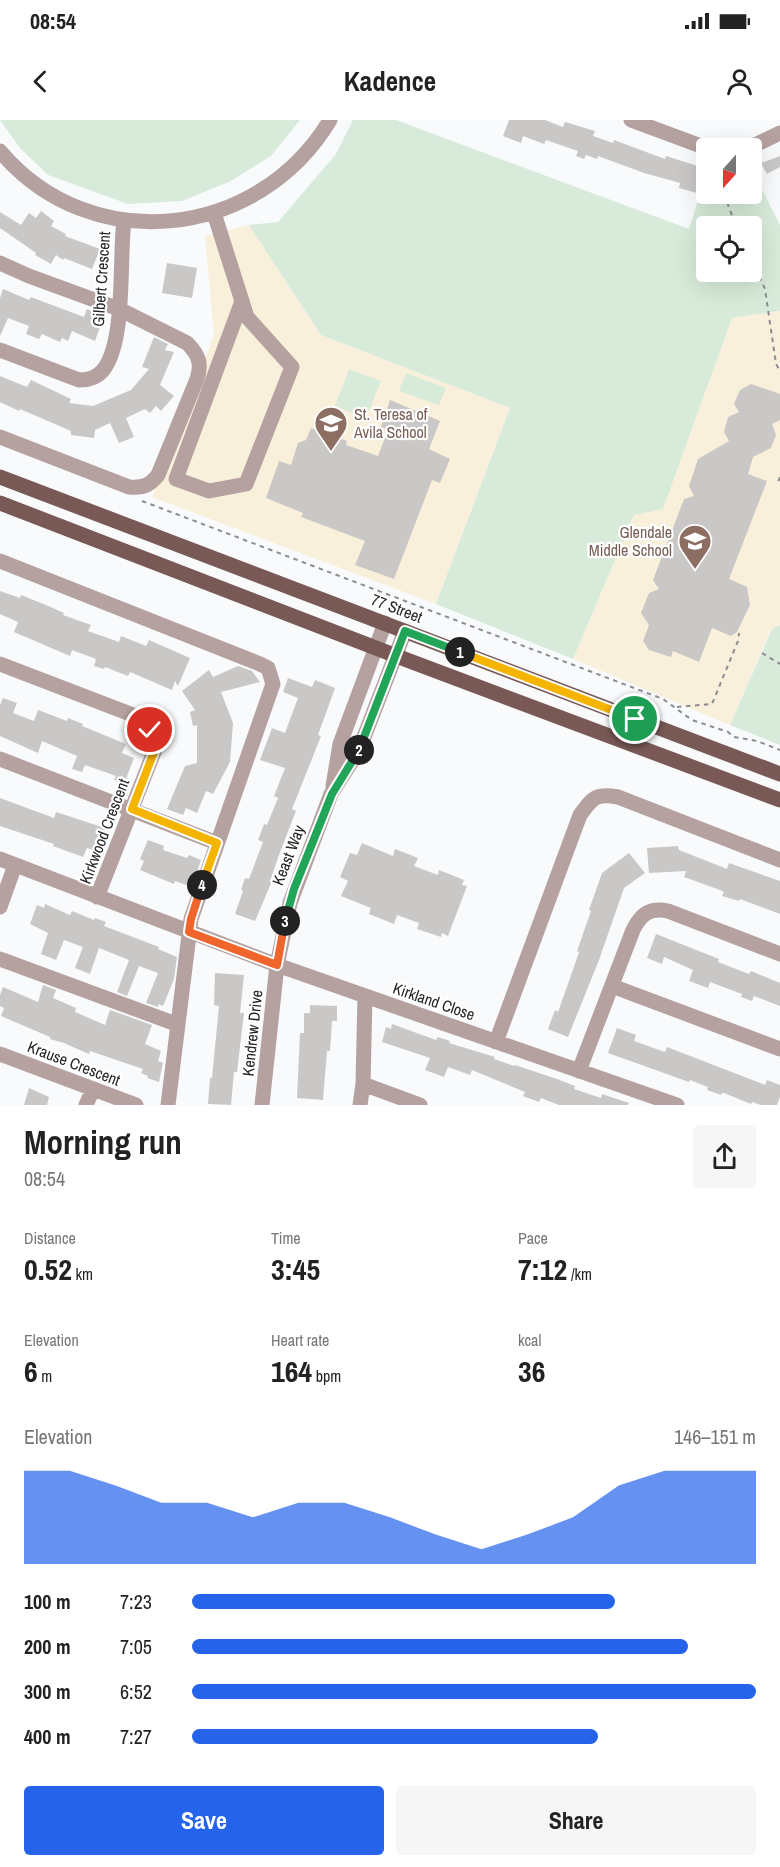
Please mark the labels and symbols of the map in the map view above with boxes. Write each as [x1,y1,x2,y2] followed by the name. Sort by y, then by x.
[696,138,762,204] north arrow
[87,230,115,327] street label: Gilbert Crescent
[353,403,428,443] place label: St. Teresa of Avila School
[313,405,349,452] school or university icon: St. Teresa of Avila School
[589,521,672,561] place label: Glendale Middle School
[677,523,713,570] school or university icon: Glendale Middle School
[368,588,426,628] street label: 77 Street
[445,637,475,667] pin: 1
[609,693,660,744] pin
[124,704,175,755] pin
[344,735,374,765] pin: 2
[74,775,134,887] street label: Kirkwood Crescent
[266,821,310,888] street label: Keast Way
[187,870,217,900] pin: 4
[270,906,300,936] pin: 3
[390,977,478,1025] street label: Kirkland Close
[237,989,267,1077] street label: Kendrew Drive
[24,1035,124,1091] street label: Krause Crescent

